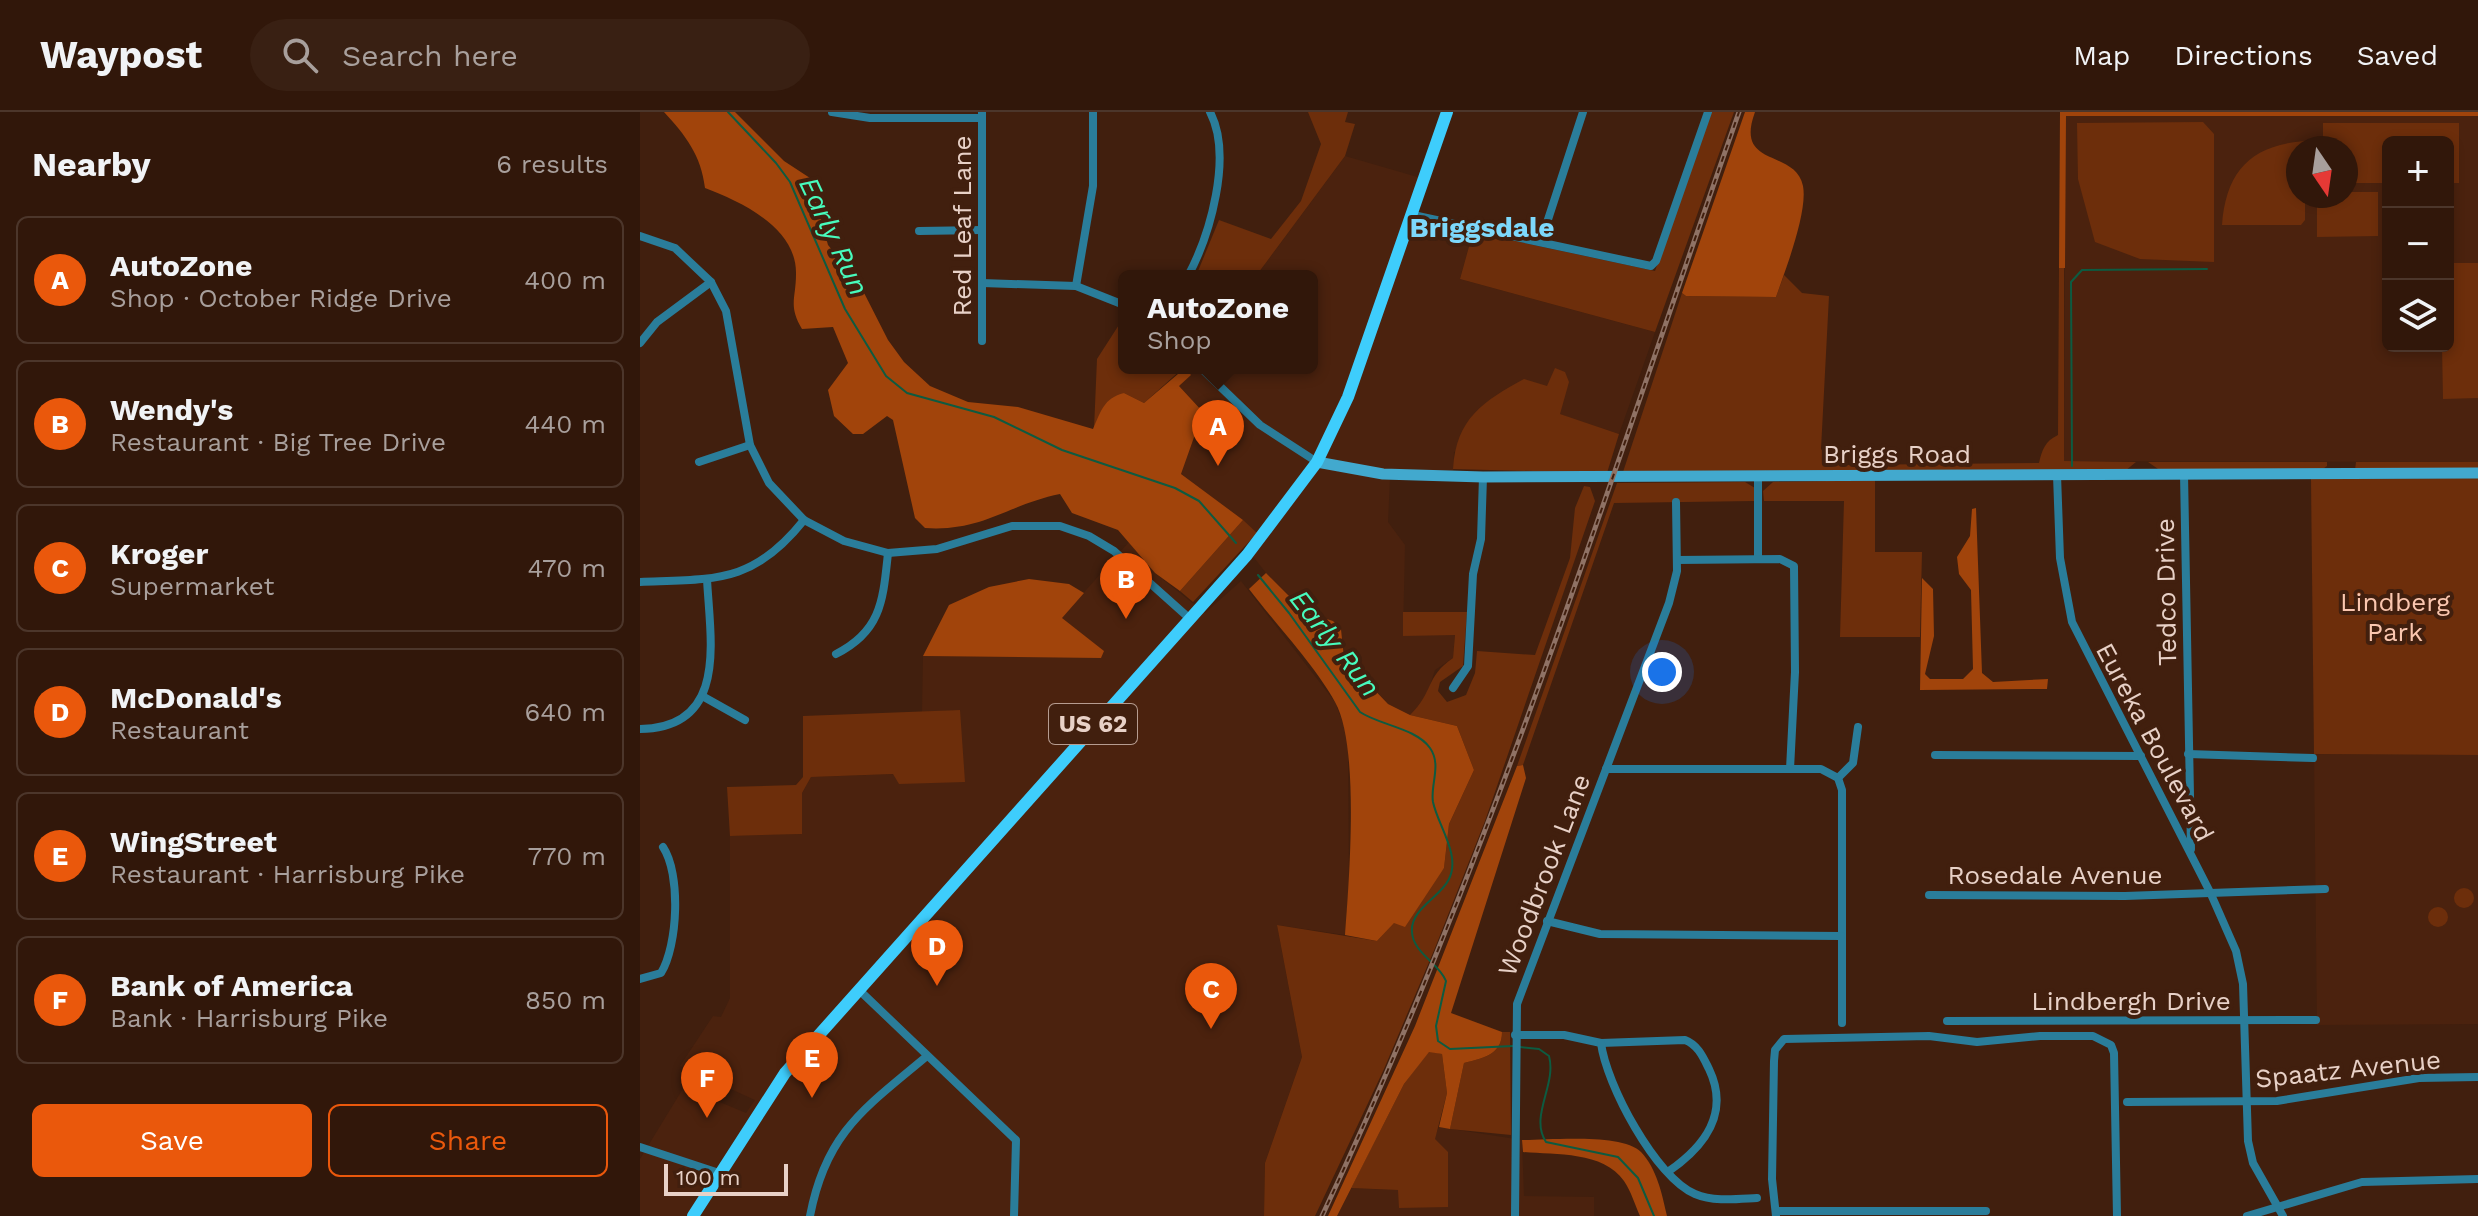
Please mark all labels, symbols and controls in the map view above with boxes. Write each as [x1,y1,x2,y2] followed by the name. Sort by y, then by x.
[250,19,810,91] search box
[40,33,202,77] text: Waypost
[278,33,322,77] icon: search
[342,38,518,73] text: Search here
[2073,39,2130,72] text: Map
[2174,39,2313,72] text: Directions
[2357,39,2438,72] text: Saved
[947,135,977,317] street label: Red Leaf Lane
[2286,136,2358,208] north arrow
[2382,136,2454,352] map controls
[2382,136,2454,208] button: +
[32,144,151,184] text: Nearby
[496,149,608,179] text: 6 results
[792,172,876,300] water label: Early Run
[2382,208,2454,280] button: −
[1410,211,1554,244] district label: Briggsdale
[110,248,252,283] text: AutoZone
[51,265,69,295] text: A
[524,265,606,295] text: 400 m
[1118,270,1318,374] popup
[2382,280,2454,352] button: layers
[110,283,452,313] text: Shop · October Ridge Drive
[1147,290,1289,325] text: AutoZone
[1147,325,1212,355] text: Shop
[110,392,233,427] text: Wendy's
[1192,400,1244,466] pin: A
[51,409,69,439] text: B
[524,409,606,439] text: 440 m
[110,427,446,457] text: Restaurant · Big Tree Drive
[1823,439,1971,469] street label: Briggs Road
[2150,518,2182,666] street label: Tedco Drive
[110,536,208,571] text: Kroger
[51,553,69,583] text: C
[528,553,606,583] text: 470 m
[1100,553,1152,619] pin: B
[110,571,274,601] text: Supermarket
[1283,583,1387,703] water label: Early Run
[2340,587,2450,647] park label: Lindberg Park
[2090,638,2220,846] street label: Eureka Boulevard
[1642,652,1682,692] your location
[110,680,282,715] text: McDonald's
[51,697,69,727] text: D
[524,697,606,727] text: 640 m
[1049,704,1137,744] road number: US 62
[110,715,249,745] text: Restaurant
[1492,770,1596,980] street label: Woodbrook Lane
[110,824,277,859] text: WingStreet
[52,841,68,871] text: E
[528,841,606,871] text: 770 m
[110,859,465,889] text: Restaurant · Harrisburg Pike
[1948,860,2162,890] street label: Rosedale Avenue
[911,920,963,986] pin: D
[1185,963,1237,1029] pin: C
[110,968,353,1003] text: Bank of America
[52,985,68,1015] text: F
[525,985,606,1015] text: 850 m
[2031,986,2231,1016] street label: Lindbergh Drive
[110,1003,388,1033] text: Bank · Harrisburg Pike
[786,1032,838,1098] pin: E
[2254,1044,2442,1094] street label: Spaatz Avenue
[681,1052,733,1118] pin: F
[32,1104,312,1177] button: Save
[328,1104,608,1177] button: Share
[664,1160,788,1196] scale bar
[676,1165,740,1190] text: 100 m

